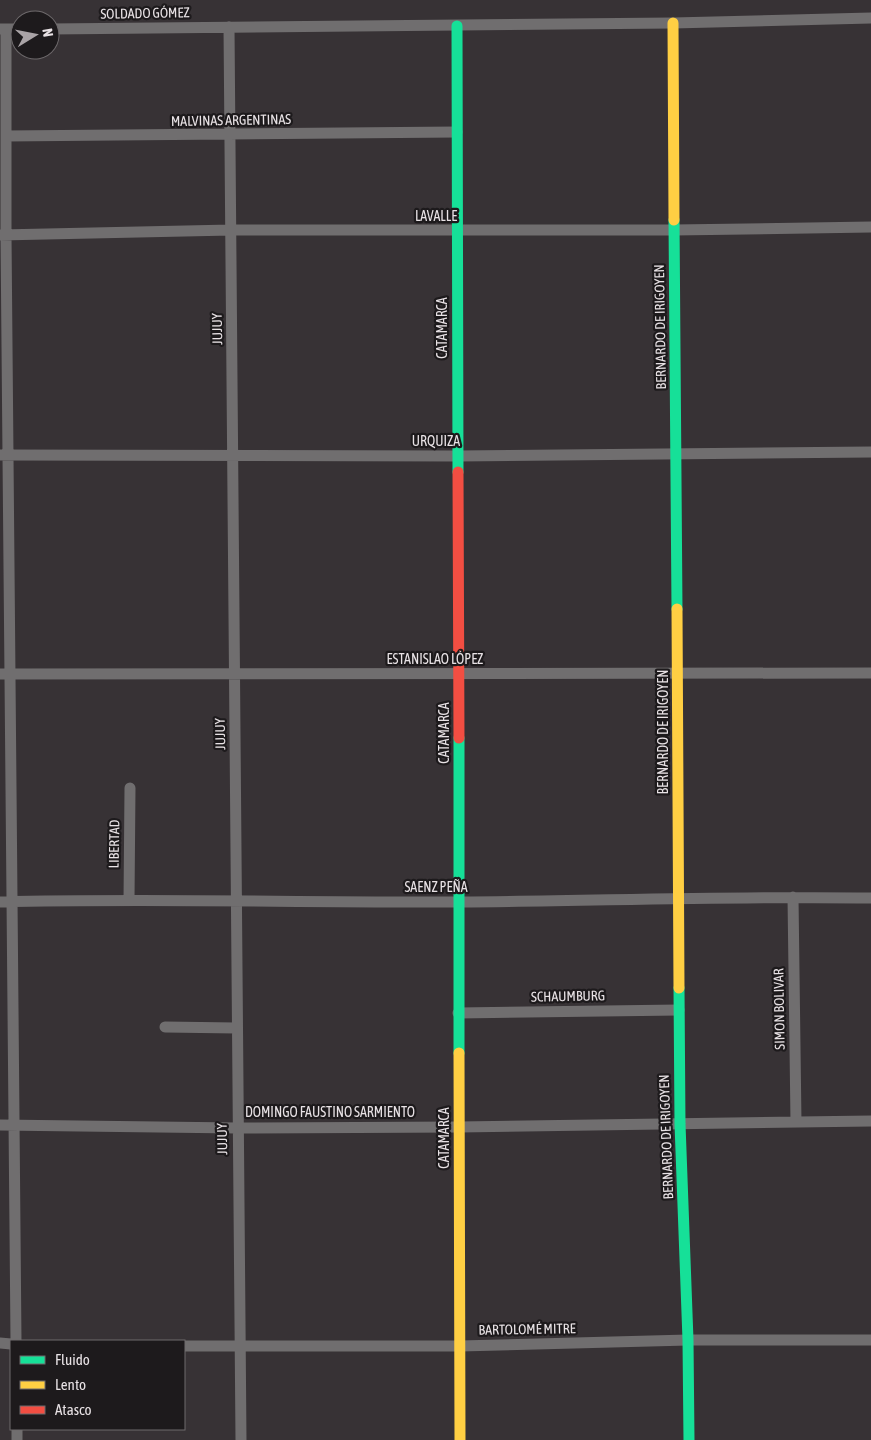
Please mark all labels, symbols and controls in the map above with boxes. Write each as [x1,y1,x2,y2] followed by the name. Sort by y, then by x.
[100,4,190,22] street label: SOLDADO GÓMEZ
[10,10,60,60] north arrow
[39,27,56,38] text: N
[171,111,291,129] street label: MALVINAS ARGENTINAS
[415,208,457,224] street label: LAVALLE
[651,264,669,390] street label: BERNARDO DE IRIGOYEN
[434,297,450,359] street label: CATAMARCA
[209,312,225,345] street label: JUJUY
[412,433,460,449] street label: URQUIZA
[387,651,483,667] street label: ESTANISLAO LÓPEZ
[655,669,671,795] street label: BERNARDO DE IRIGOYEN
[436,702,452,764] street label: CATAMARCA
[212,717,228,750] street label: JUJUY
[106,819,122,869] street label: LIBERTAD
[404,879,468,895] street label: SAENZ PEÑA
[770,968,788,1050] street label: SIMON BOLIVAR
[531,987,605,1005] street label: SCHAUMBURG
[656,1074,676,1200] street label: BERNARDO DE IRIGOYEN
[245,1104,415,1120] street label: DOMINGO FAUSTINO SARMIENTO
[436,1107,452,1169] street label: CATAMARCA
[214,1122,230,1155] street label: JUJUY
[478,1320,576,1338] street label: BARTOLOMÉ MITRE
[10,1340,185,1430] legend
[55,1351,90,1368] text: Fluido
[55,1376,86,1393] text: Lento
[55,1401,92,1418] text: Atasco

